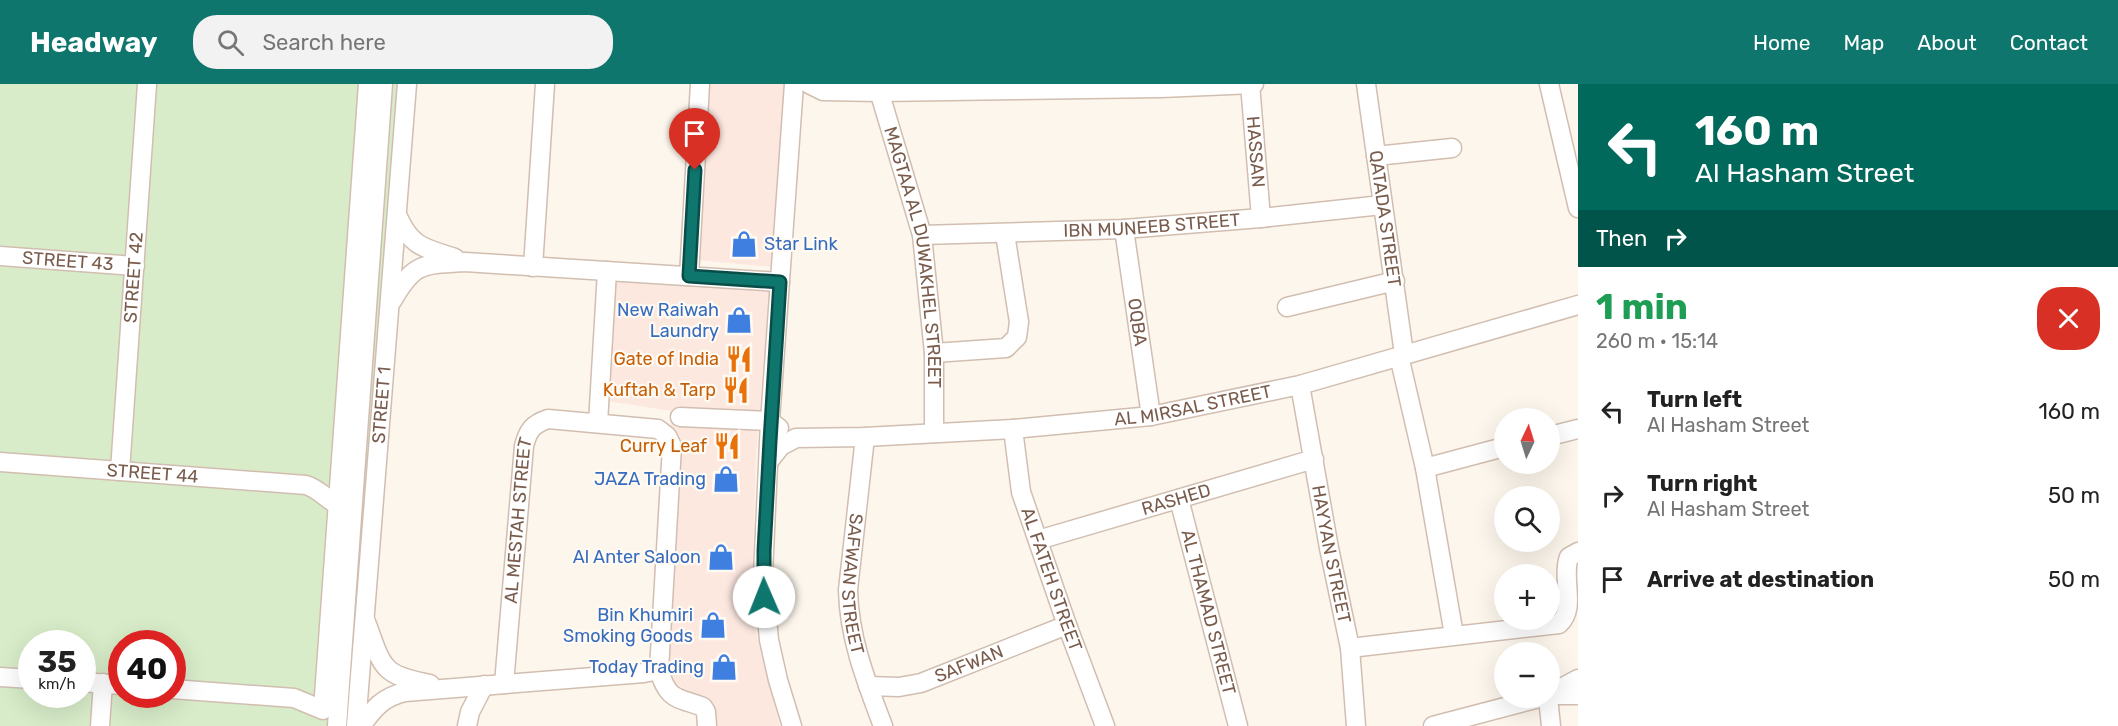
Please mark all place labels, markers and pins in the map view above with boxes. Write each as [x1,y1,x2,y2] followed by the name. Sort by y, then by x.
[669,108,720,170] pin
[729,229,759,259] shop icon: Star Link
[764,233,838,255] place label: Star Link
[617,299,719,342] place label: New Raiwah Laundry
[724,305,754,335] shop icon: New Raiwah Laundry
[724,344,754,374] restaurant icon: Gate of India
[613,348,719,370] place label: Gate of India
[721,375,751,405] restaurant icon: Kuftah & Tarp
[603,379,716,401] place label: Kuftah & Tarp
[712,431,742,461] restaurant icon: Curry Leaf
[620,435,707,457] place label: Curry Leaf
[711,464,741,494] shop icon: JAZA Trading
[594,468,706,490] place label: JAZA Trading
[706,542,736,572] shop icon: Al Anter Saloon
[573,546,701,568] place label: Al Anter Saloon
[563,604,693,647] place label: Bin Khumiri Smoking Goods
[698,610,728,640] shop icon: Bin Khumiri Smoking Goods
[709,652,739,682] shop icon: Today Trading
[589,656,704,678] place label: Today Trading

